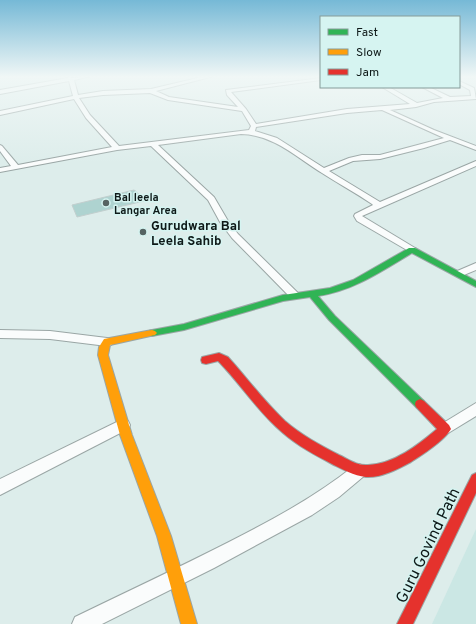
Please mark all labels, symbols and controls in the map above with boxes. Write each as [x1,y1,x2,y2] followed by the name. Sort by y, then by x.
[320,16,460,88] legend
[356,25,378,41] text: Fast
[356,45,382,61] text: Slow
[356,65,379,81] text: Jam
[114,191,177,218] place label: Bal leela Langar Area
[101,198,111,208] marker: Bal leela Langar Area
[151,219,241,250] place label: Gurudwara Bal Leela Sahib
[138,227,148,237] marker: Gurudwara Bal Leela Sahib
[392,485,465,607] street label: Guru Govind Path

